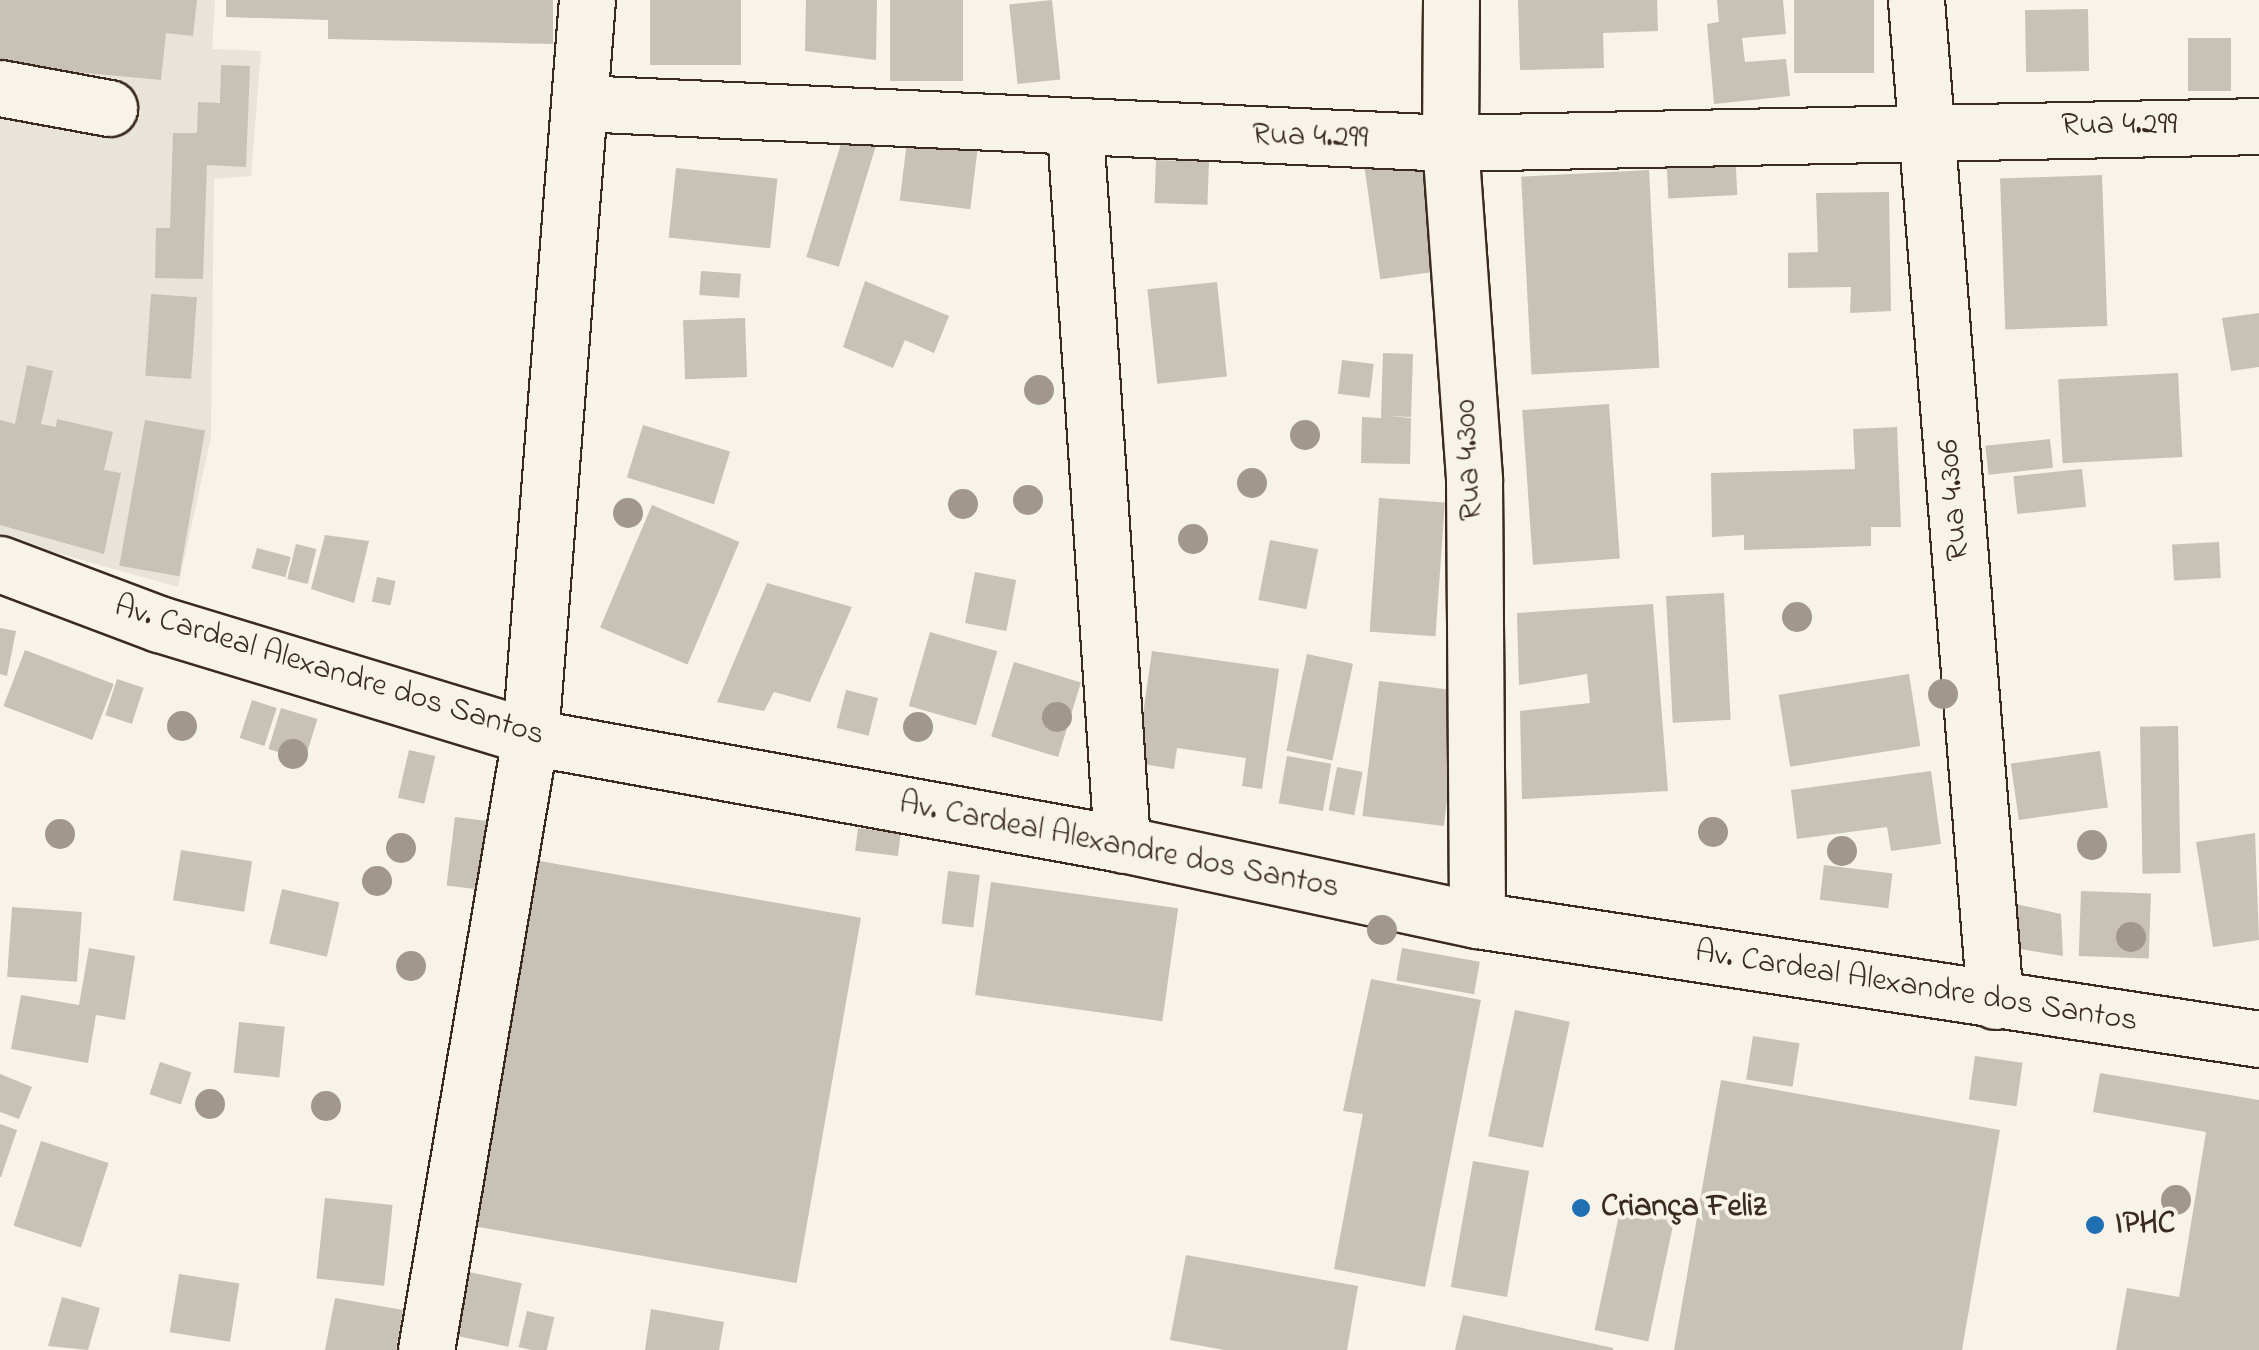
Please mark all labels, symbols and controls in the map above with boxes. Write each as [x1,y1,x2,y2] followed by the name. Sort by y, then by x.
[2061,107,2177,145] street label: Rua 4.299
[1251,117,1369,159] street label: Rua 4.299
[1448,398,1492,522] street label: Rua 4.300
[1931,438,1979,562] street label: Rua 4.306
[109,588,549,756] street label: Av. Cardeal Alexandre dos Santos
[896,785,1342,909] street label: Av. Cardeal Alexandre dos Santos
[1692,934,2140,1042] street label: Av. Cardeal Alexandre dos Santos
[1601,1189,1766,1227] place label: Criança Feliz
[1570,1197,1592,1219] marker: Criança Feliz
[2115,1206,2175,1244] place label: IPHC
[2084,1214,2106,1236] marker: IPHC

